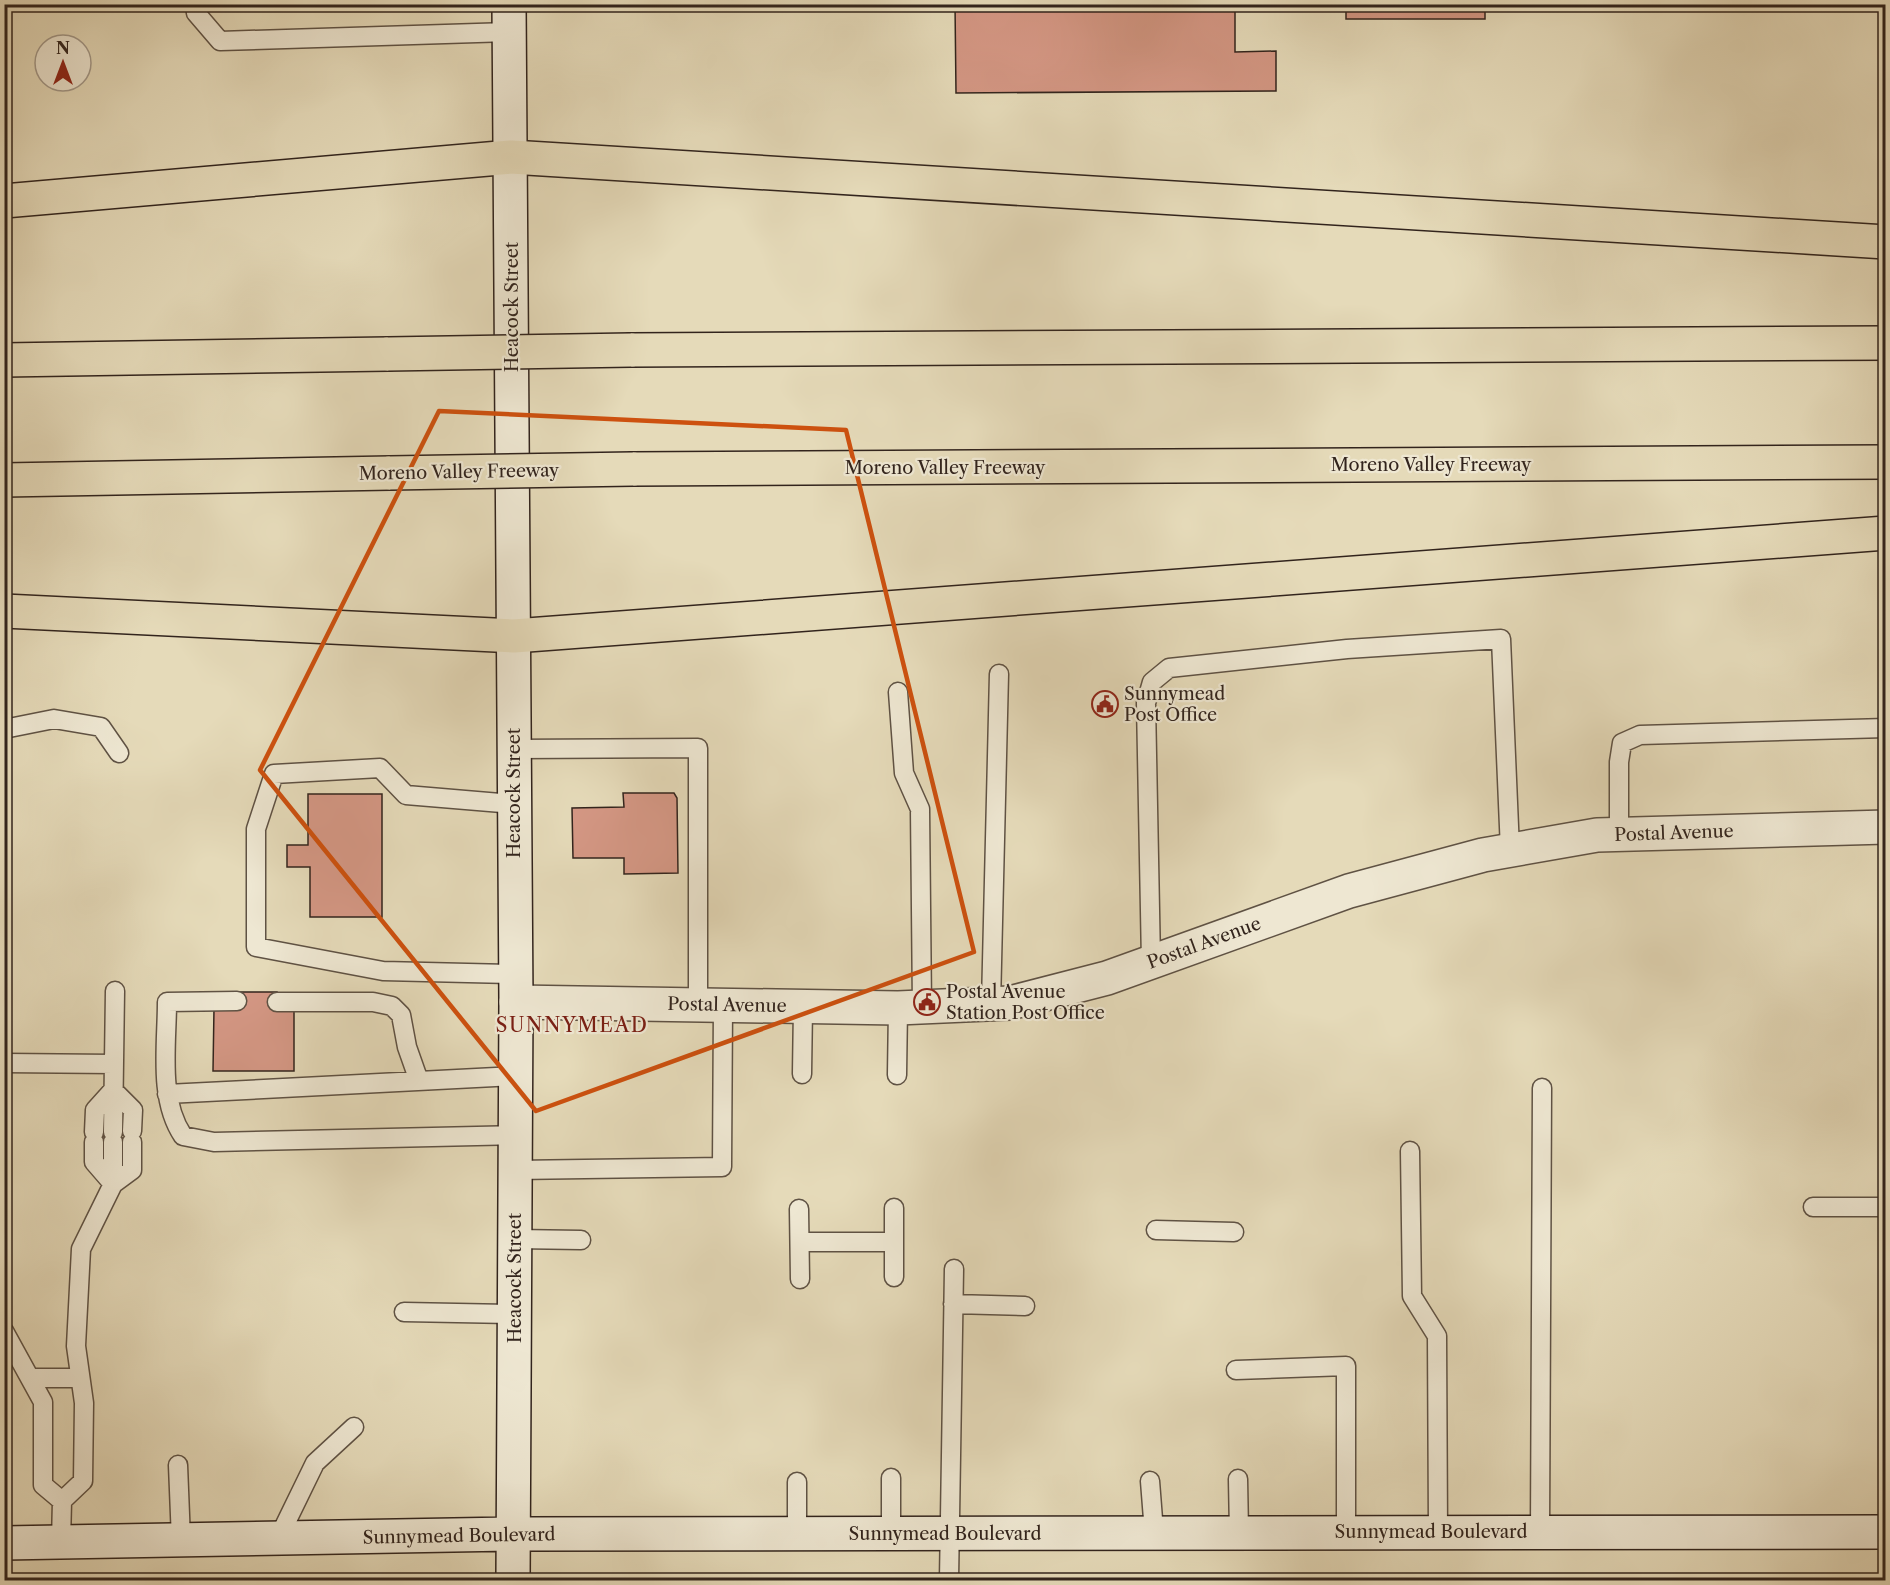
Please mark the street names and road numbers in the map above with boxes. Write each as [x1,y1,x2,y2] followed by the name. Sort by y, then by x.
[501,241,523,372] street label: Heacock Street
[1331,454,1532,476] street label: Moreno Valley Freeway
[845,457,1046,479] street label: Moreno Valley Freeway
[359,459,560,485] street label: Moreno Valley Freeway
[503,727,525,858] street label: Heacock Street
[1614,820,1734,846] street label: Postal Avenue
[1144,912,1264,974] street label: Postal Avenue
[667,993,787,1017] street label: Postal Avenue
[504,1212,526,1343] street label: Heacock Street
[1335,1521,1527,1543] street label: Sunnymead Boulevard
[362,1523,556,1549] street label: Sunnymead Boulevard
[849,1523,1041,1545] street label: Sunnymead Boulevard

